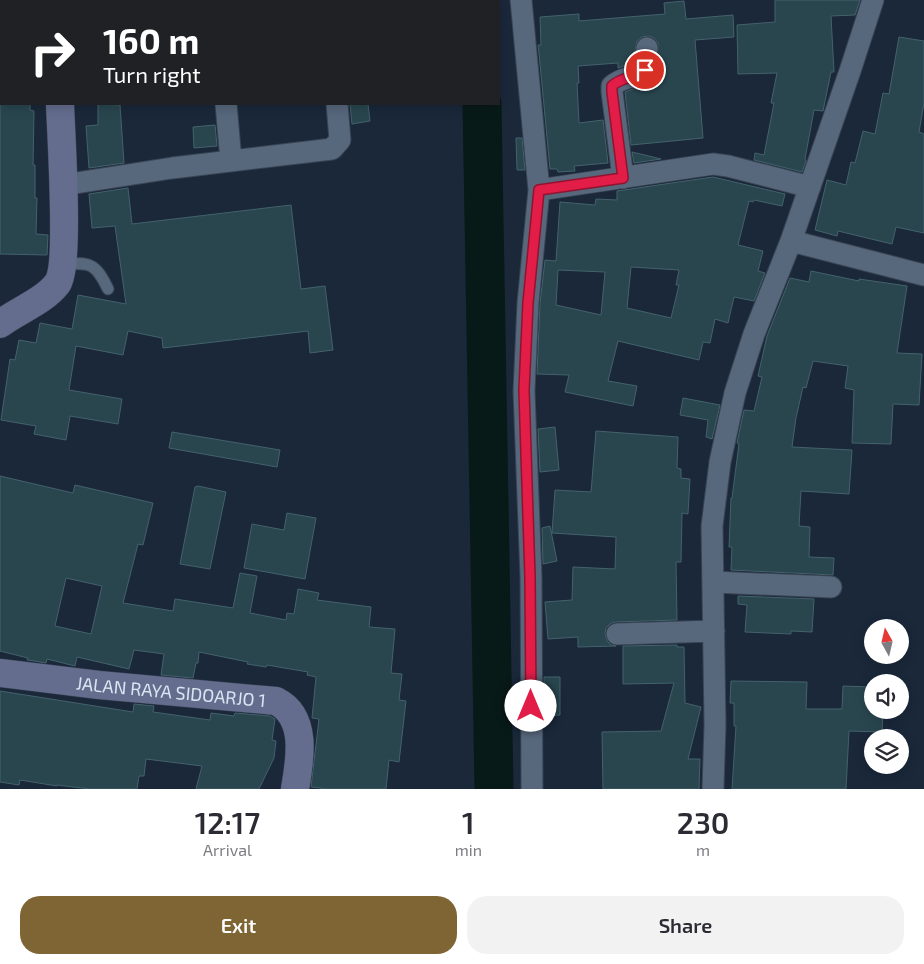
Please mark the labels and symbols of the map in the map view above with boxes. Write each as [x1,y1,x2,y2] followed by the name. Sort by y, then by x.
[624,49,666,91] pin
[864,619,909,664] north arrow
[75,671,267,711] street label: JALAN RAYA SIDOARJO 1
[504,679,556,731] position arrow

